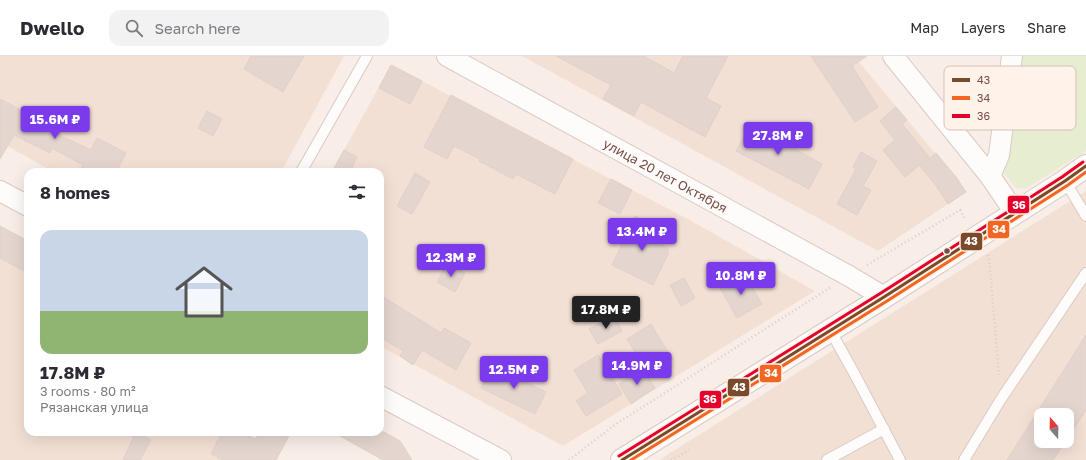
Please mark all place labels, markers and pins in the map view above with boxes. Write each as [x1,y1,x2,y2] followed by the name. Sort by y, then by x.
[18,106,92,140] pin: 15.6M ₽
[741,122,815,156] pin: 27.8M ₽
[605,218,679,252] pin: 13.4M ₽
[414,244,488,278] pin: 12.3M ₽
[942,246,952,256] unlabelled marker
[704,262,778,296] pin: 10.8M ₽
[569,296,643,330] pin: 17.8M ₽
[600,352,674,386] pin: 14.9M ₽
[477,356,551,390] pin: 12.5M ₽

